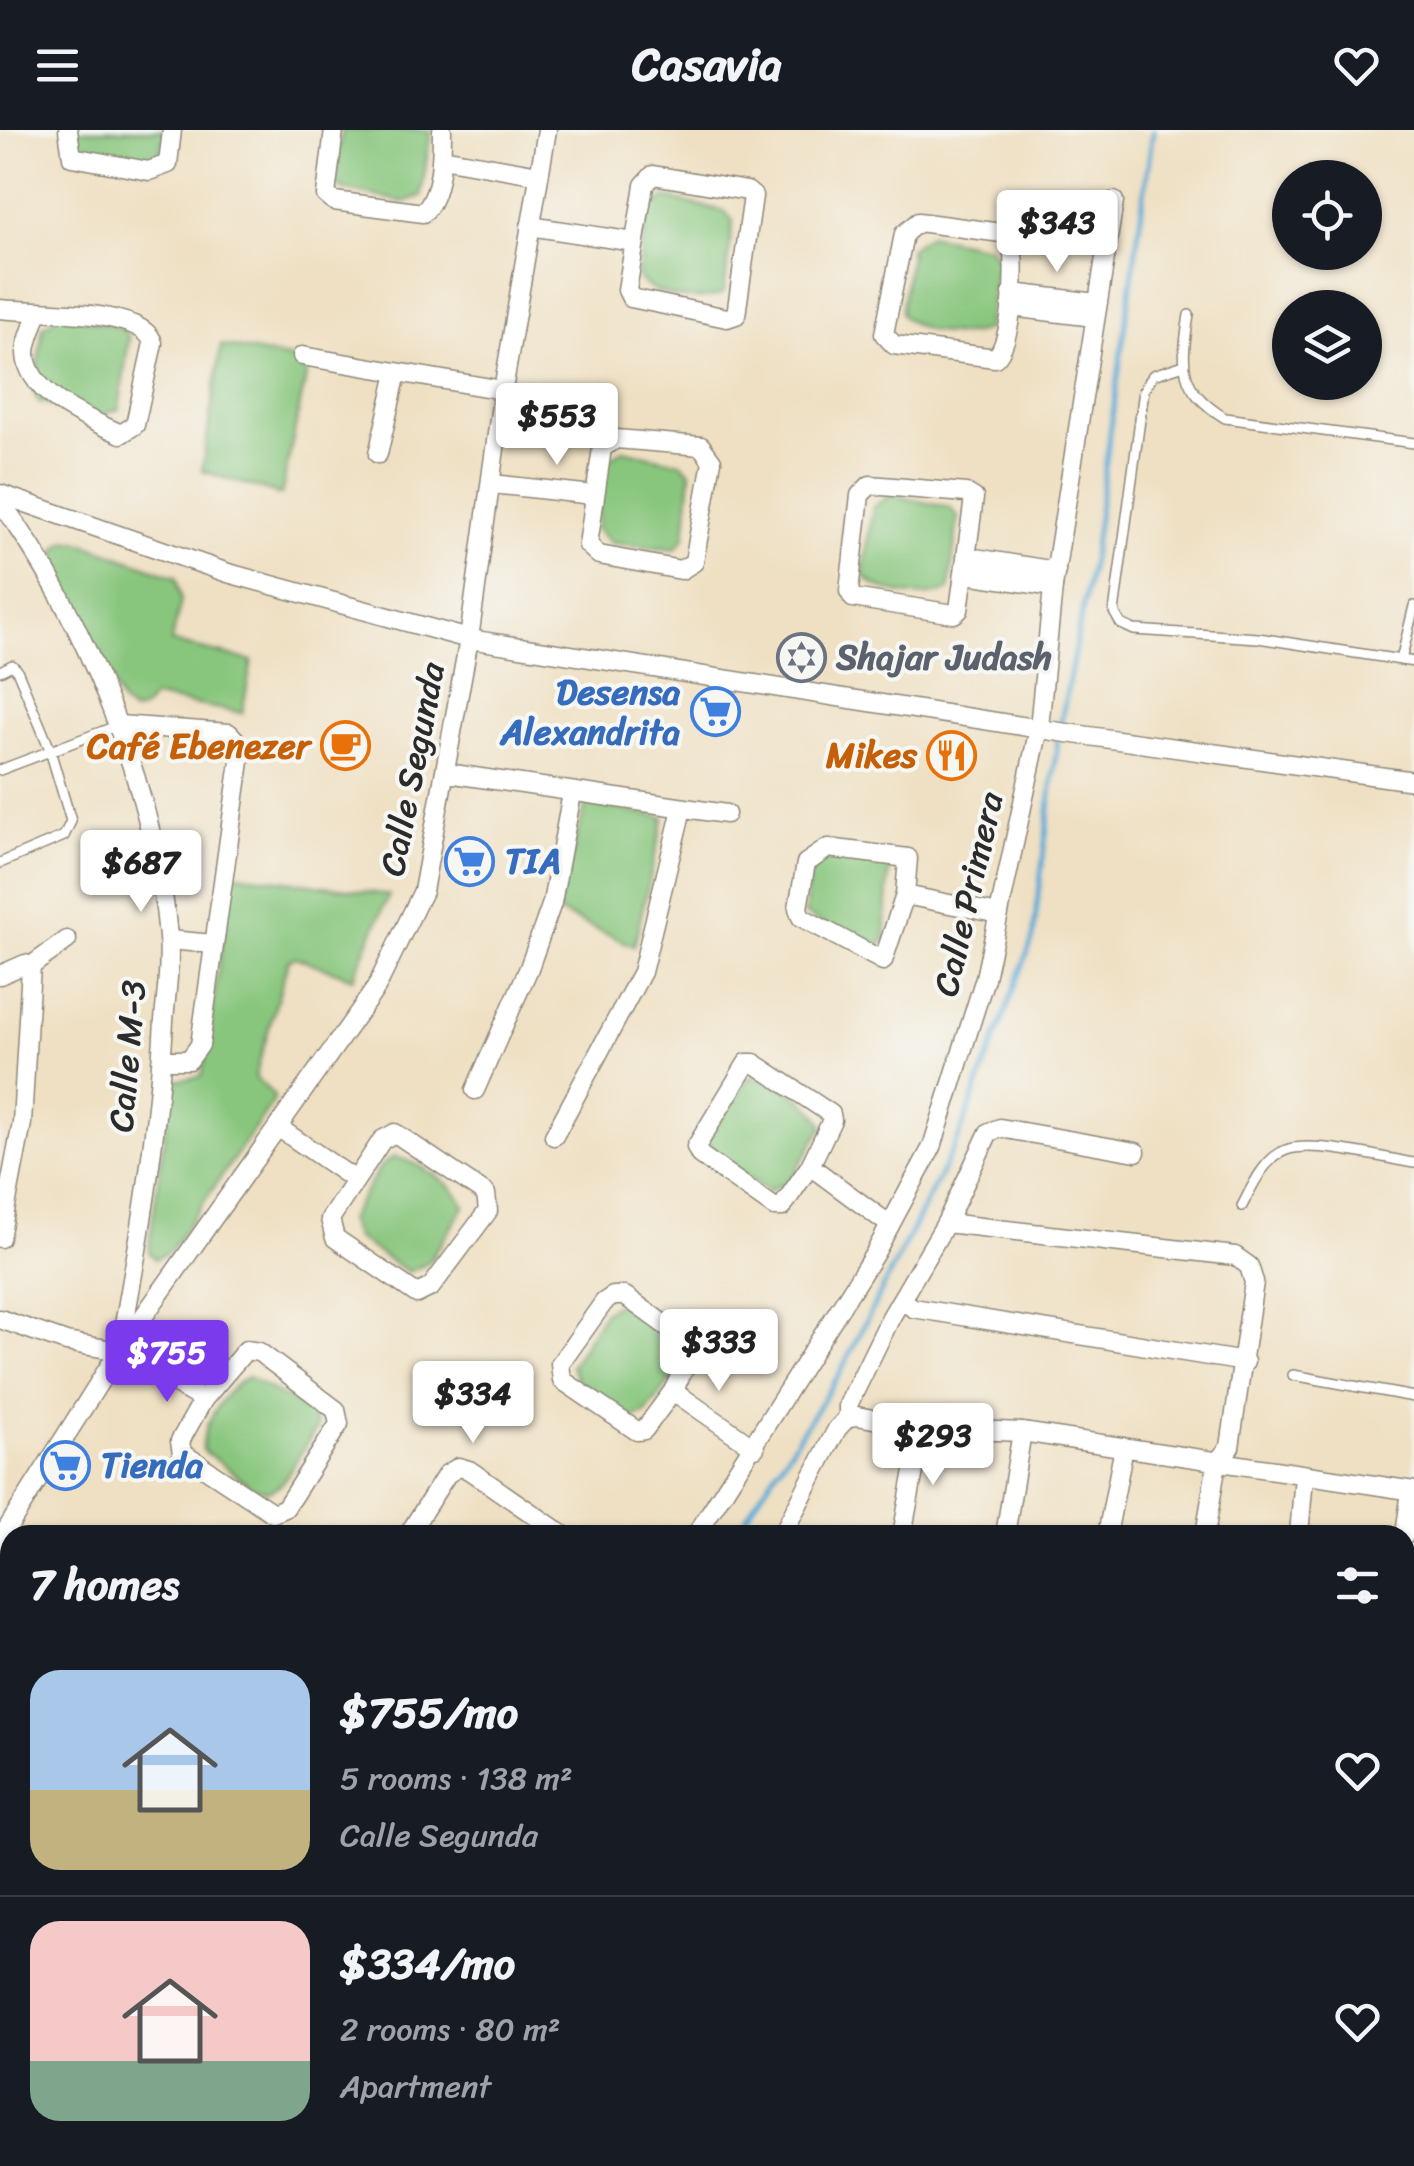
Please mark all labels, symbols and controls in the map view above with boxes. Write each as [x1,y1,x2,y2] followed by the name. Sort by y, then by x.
[632,25,782,105] text: Casavia
[30,38,85,93] icon: menu
[1329,38,1384,93] icon: heart
[1272,160,1382,400] map controls
[1272,160,1382,270] button: locate
[998,190,1116,275] pin: $343
[1019,194,1095,251] text: $343
[1272,290,1382,400] button: layers
[498,383,616,468] pin: $553
[518,387,596,444] text: $553
[835,626,1052,688] place label: Shajar Judash
[775,631,827,683] synagogue icon: Shajar Judash
[361,656,463,881] street label: Calle Segunda
[498,661,680,763] place label: Desensa Alexandrita
[689,686,741,738] supermarket icon: Desensa Alexandrita
[86,715,313,777] place label: Café Ebenezer
[319,720,371,772] cafe icon: Café Ebenezer
[825,724,918,786] place label: Mikes
[926,729,978,781] restaurant icon: Mikes
[914,785,1022,1002] street label: Calle Primera
[82,830,200,915] pin: $687
[505,830,561,892] place label: TIA
[102,834,180,891] text: $687
[444,835,496,887] supermarket icon: TIA
[90,978,164,1134] street label: Calle M-3
[660,1309,778,1394] pin: $333
[682,1313,756,1370] text: $333
[108,1320,226,1405] pin: $755
[128,1324,206,1381] text: $755
[414,1361,532,1446] pin: $334
[435,1365,511,1422] text: $334
[874,1403,992,1488] pin: $293
[894,1407,972,1464] text: $293
[101,1434,203,1496] place label: Tienda
[40,1439,92,1491] supermarket icon: Tienda
[30,1548,179,1622] text: 7 homes
[1330,1558,1385,1613] icon: filters
[340,1676,518,1750] text: $755/mo
[110,1710,230,1830] icon: home
[1330,1743,1385,1798] icon: heart
[340,1750,572,1807] text: 5 rooms · 138 m²
[340,1807,538,1864] text: Calle Segunda
[340,1927,515,2001] text: $334/mo
[110,1961,230,2081] icon: home
[1330,1994,1385,2049] icon: heart
[340,2001,560,2058] text: 2 rooms · 80 m²
[340,2058,491,2115] text: Apartment

